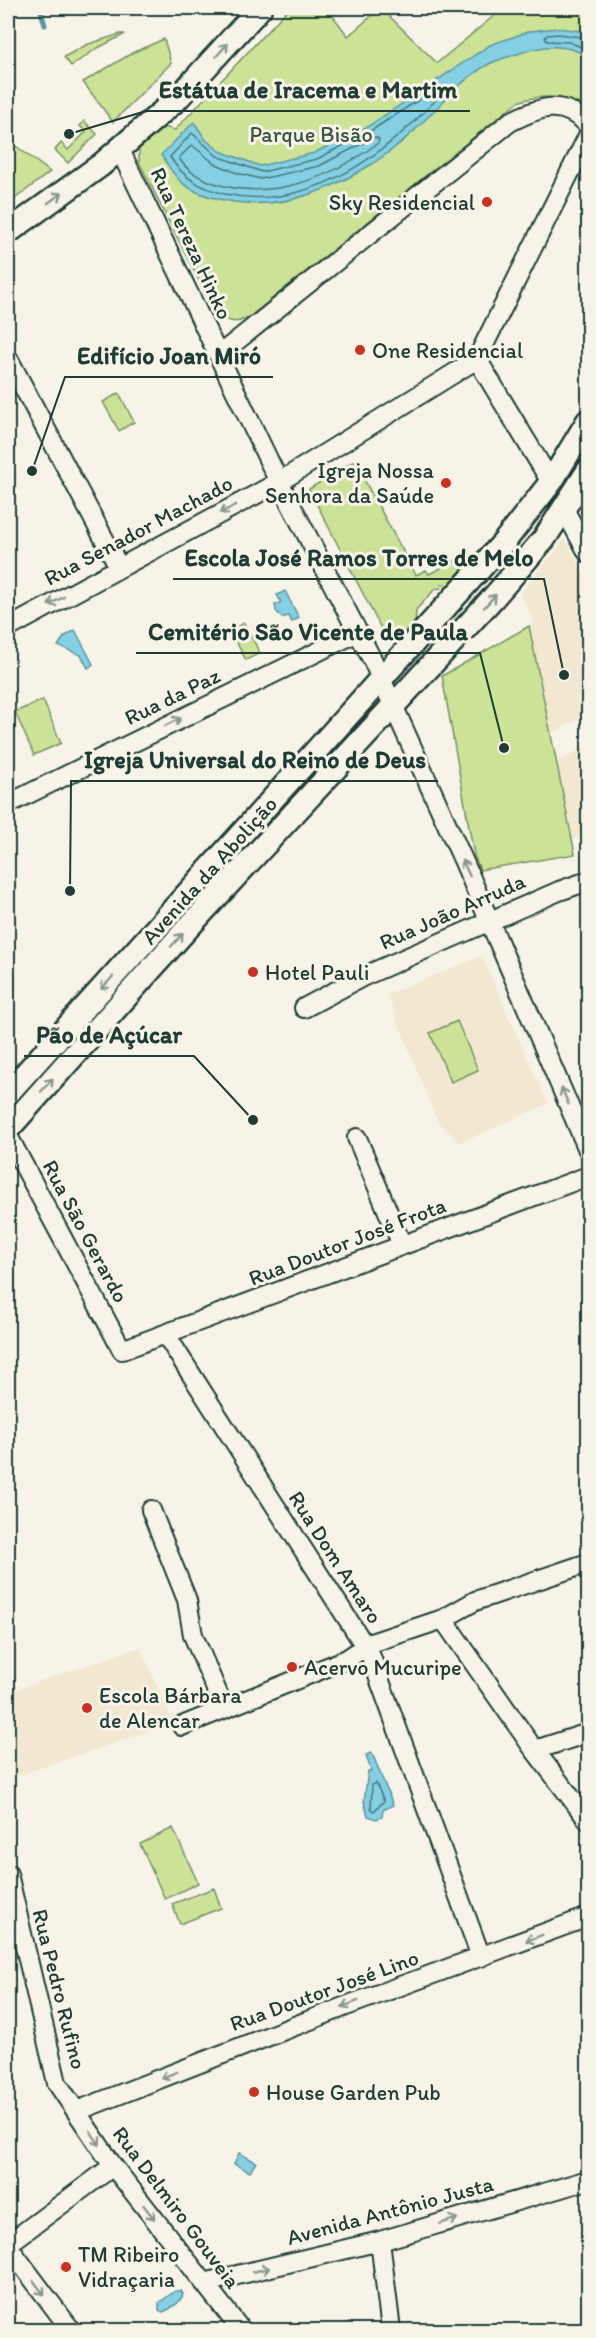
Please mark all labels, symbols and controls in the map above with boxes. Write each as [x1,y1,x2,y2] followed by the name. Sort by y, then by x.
[215,43,229,58] one-way arrow
[146,69,470,111] callout: Estátua de Iracema e Martim
[159,75,458,104] text: Estátua de Iracema e Martim
[249,121,373,148] park label: Parque Bisão
[144,163,239,324] street label: Rua Tereza Hinko
[329,189,475,216] place label: Sky Residencial
[46,192,62,204] one-way arrow
[480,195,494,209] marker: Sky Residencial
[65,335,273,377] callout: Edifício Joan Miró
[372,337,523,364] place label: One Residencial
[77,341,261,370] text: Edifício Joan Miró
[353,343,367,357] marker: One Residencial
[265,457,435,509] place label: Igreja Nossa Senhora da Saúde
[39,469,237,592] street label: Rua Senador Machado
[439,476,453,490] marker: Igreja Nossa Senhora da Saúde
[219,504,237,515] one-way arrow
[173,537,544,579] callout: Escola José Ramos Torres de Melo
[184,543,534,572] text: Escola José Ramos Torres de Melo
[483,594,497,609] one-way arrow
[48,595,65,607] one-way arrow
[136,611,480,653] callout: Cemitério São Vicente de Paula
[148,617,469,646] text: Cemitério São Vicente de Paula
[120,662,224,731] street label: Rua da Paz
[164,716,182,728] one-way arrow
[71,739,438,781] callout: Igreja Universal do Reino de Deus
[84,745,426,775] text: Igreja Universal do Reino de Deus
[136,791,283,950] street label: Avenida da Abolição
[460,859,471,877] one-way arrow
[375,867,530,956] street label: Rua João Arruda
[170,933,184,948] one-way arrow
[265,959,369,986] place label: Hotel Pauli
[246,965,260,979] marker: Hotel Pauli
[100,975,114,990] one-way arrow
[24,1014,194,1056] callout: Pão de Açúcar
[36,1020,182,1050] text: Pão de Açúcar
[40,1078,54,1093] one-way arrow
[559,1088,570,1106] one-way arrow
[37,1155,135,1307] street label: Rua São Gerardo
[245,1191,450,1292] street label: Rua Doutor José Frota
[283,1486,389,1629] street label: Rua Dom Amaro
[304,1654,462,1681] place label: Acervo Mucuripe
[285,1660,299,1674] marker: Acervo Mucuripe
[99,1682,242,1734] place label: Escola Bárbara de Alencar
[80,1701,94,1715] marker: Escola Bárbara de Alencar
[27,1906,92,2072] street label: Rua Pedro Rufino
[525,1933,544,1944] one-way arrow
[226,1944,422,2037] street label: Rua Doutor José Lino
[342,1999,360,2010] one-way arrow
[160,2070,178,2081] one-way arrow
[266,2079,441,2106] place label: House Garden Pub
[247,2085,261,2099] marker: House Garden Pub
[107,2121,247,2294] street label: Rua Delmiro Gouveia
[89,2130,102,2147] one-way arrow
[284,2170,497,2251] street label: Avenida Antônio Justa
[143,2204,156,2220] one-way arrow
[439,2215,458,2226] one-way arrow
[78,2241,179,2293] place label: TM Ribeiro Vidraçaria
[59,2260,73,2274] marker: TM Ribeiro Vidraçaria
[251,2263,270,2275] one-way arrow
[32,2280,45,2296] one-way arrow

